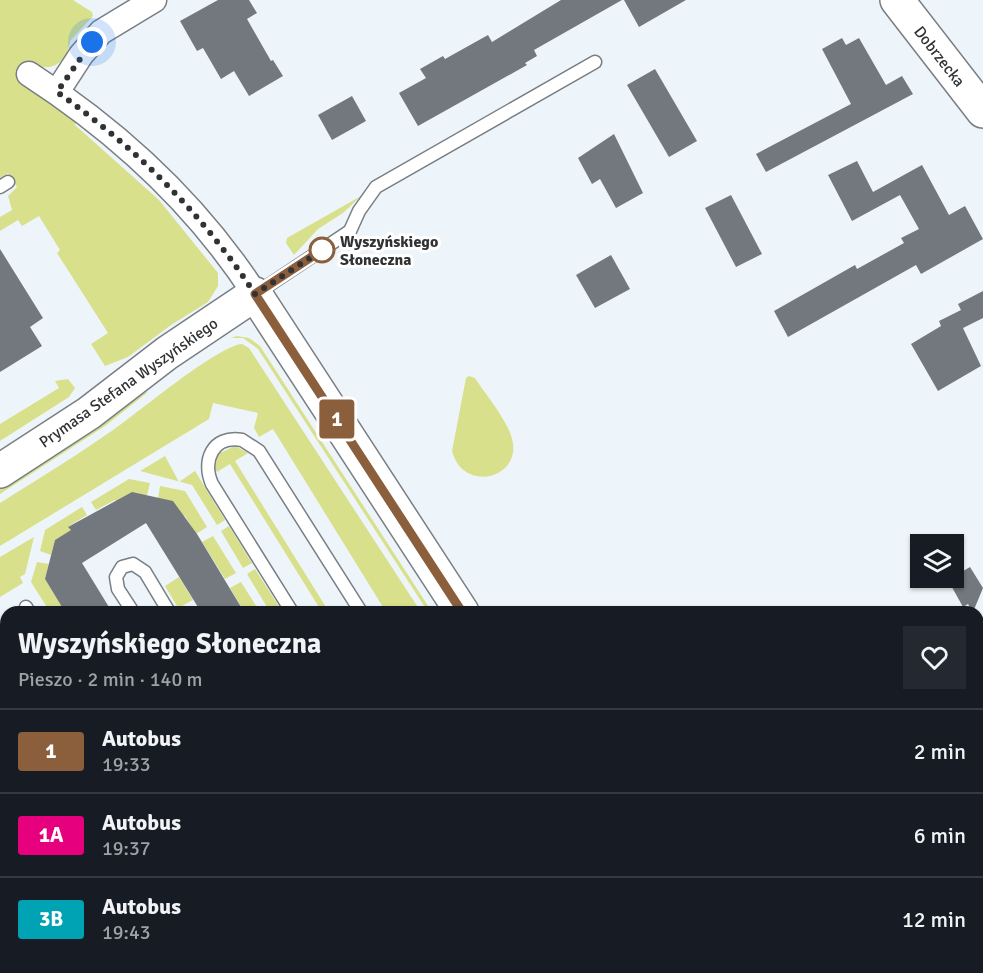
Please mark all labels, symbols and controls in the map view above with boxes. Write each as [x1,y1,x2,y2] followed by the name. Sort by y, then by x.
[909,22,969,91] street label: Dobrzecka
[77,27,107,57] your location
[340,232,438,270] place label: Wyszyńskiego Słoneczna
[309,237,335,263] marker: Wyszyńskiego Słoneczna
[35,313,222,452] street label: Prymasa Stefana Wyszyńskiego
[318,400,356,438] line badge: 1
[331,406,343,432] text: 1
[910,534,964,588] map controls
[910,534,964,588] button: layers
[903,626,966,689] button: heart
[18,627,321,661] text: Wyszyńskiego Słoneczna
[18,667,203,692] text: Pieszo · 2 min · 140 m
[102,725,181,752] text: Autobus
[45,738,57,764] text: 1
[914,738,966,765] text: 2 min
[102,752,151,777] text: 19:33
[102,809,181,836] text: Autobus
[39,822,63,848] text: 1A
[914,822,966,849] text: 6 min
[102,836,151,861] text: 19:37
[102,893,181,920] text: Autobus
[39,906,63,932] text: 3B
[902,906,966,933] text: 12 min
[102,920,151,945] text: 19:43

